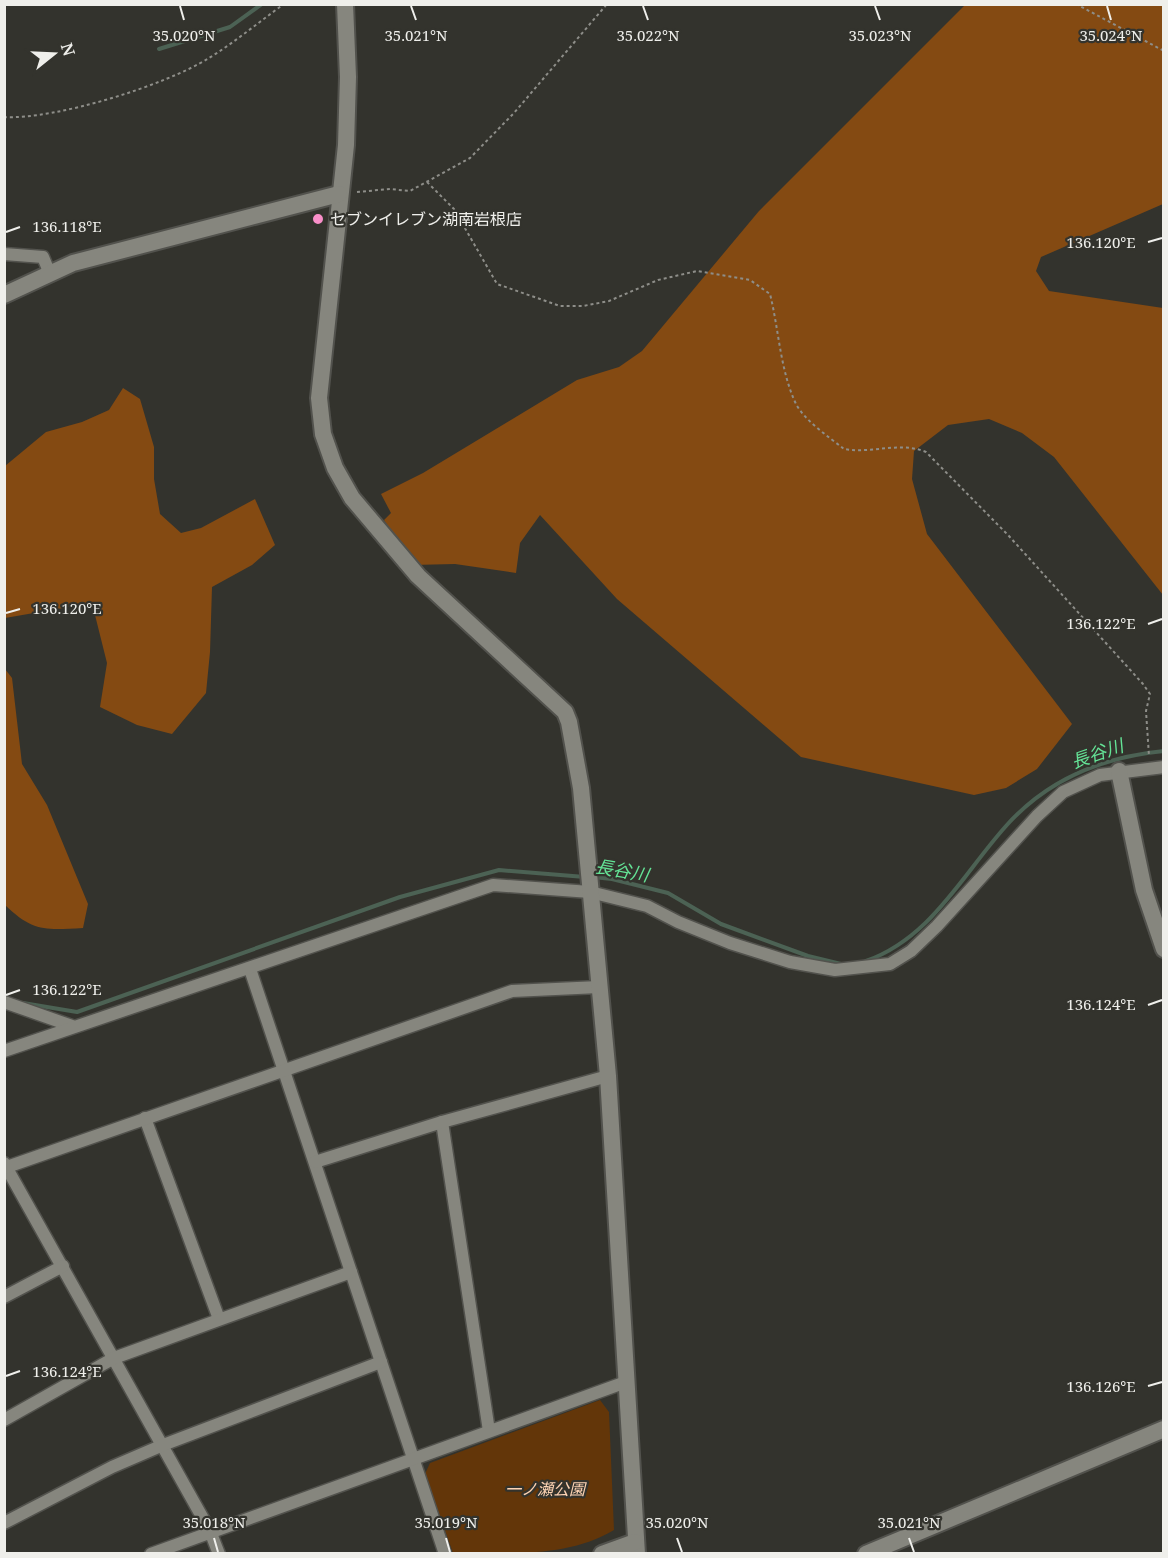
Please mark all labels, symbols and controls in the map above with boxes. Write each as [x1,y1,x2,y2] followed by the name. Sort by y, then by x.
[24,24,84,84] north arrow
[152,25,216,45] text: 35.020°N
[384,25,448,45] text: 35.021°N
[616,25,680,45] text: 35.022°N
[848,25,912,45] text: 35.023°N
[1079,25,1143,45] text: 35.024°N
[56,40,81,59] text: N
[330,208,522,230] place label: セブンイレブン湖南岩根店
[311,212,325,226] marker: セブンイレブン湖南岩根店
[32,216,102,236] text: 136.118°E
[1066,232,1136,252] text: 136.120°E
[32,598,102,618] text: 136.120°E
[1066,613,1136,633] text: 136.122°E
[1068,732,1128,773] water label: 長谷川
[593,853,653,887] water label: 長谷川
[32,979,102,999] text: 136.122°E
[1066,994,1136,1014] text: 136.124°E
[32,1361,102,1381] text: 136.124°E
[1066,1376,1136,1396] text: 136.126°E
[505,1478,587,1500] park label: 一ノ瀬公園
[182,1512,246,1532] text: 35.018°N
[414,1512,478,1532] text: 35.019°N
[645,1512,709,1532] text: 35.020°N
[877,1512,941,1532] text: 35.021°N

